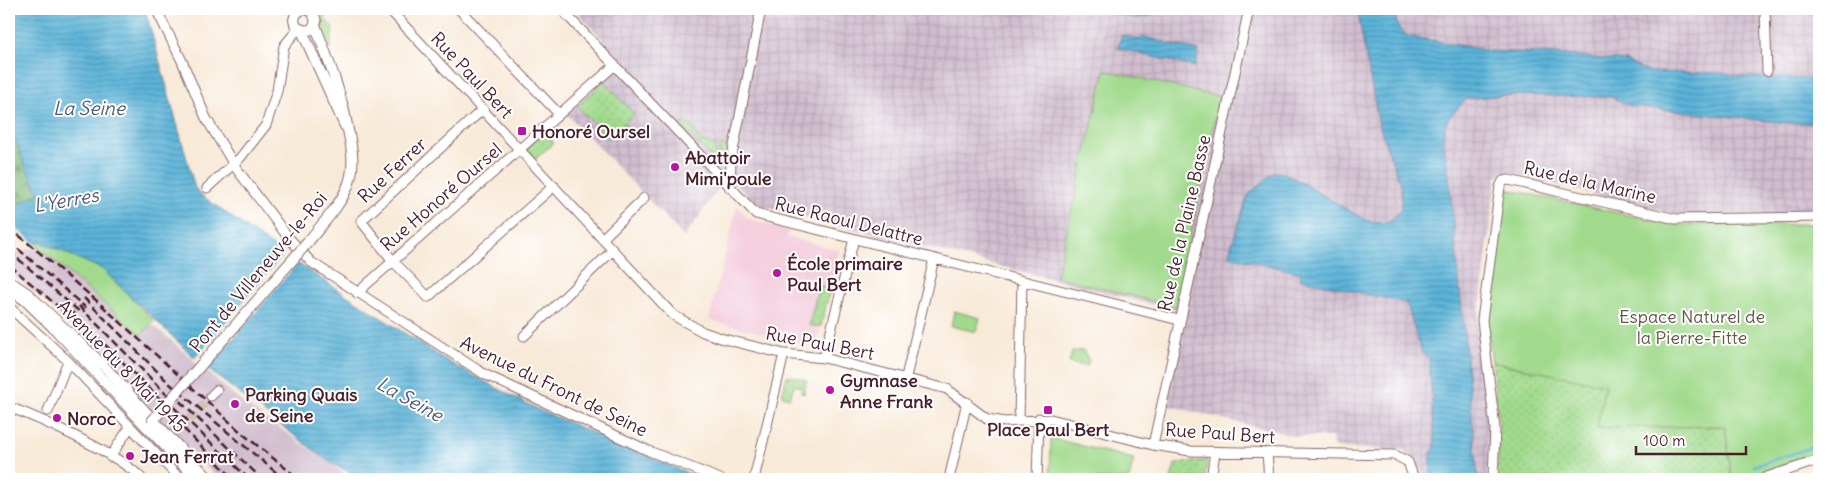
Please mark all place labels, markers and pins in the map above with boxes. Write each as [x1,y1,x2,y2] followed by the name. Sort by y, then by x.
[532,120,650,143] place label: Honoré Oursel
[516,125,528,137] marker: Honoré Oursel
[685,146,772,190] place label: Abattoir Mimi'poule
[669,161,681,173] marker: Abattoir Mimi'poule
[787,252,903,296] place label: École primaire Paul Bert
[771,267,783,279] marker: École primaire Paul Bert
[840,369,933,413] place label: Gymnase Anne Frank
[245,383,357,427] place label: Parking Quais de Seine
[824,384,836,396] marker: Gymnase Anne Frank
[229,398,241,410] marker: Parking Quais de Seine
[1042,404,1054,416] marker: Place Paul Bert
[67,407,116,430] place label: Noroc
[51,412,63,424] marker: Noroc
[987,418,1110,441] place label: Place Paul Bert
[140,445,234,468] place label: Jean Ferrat
[124,450,136,462] marker: Jean Ferrat

